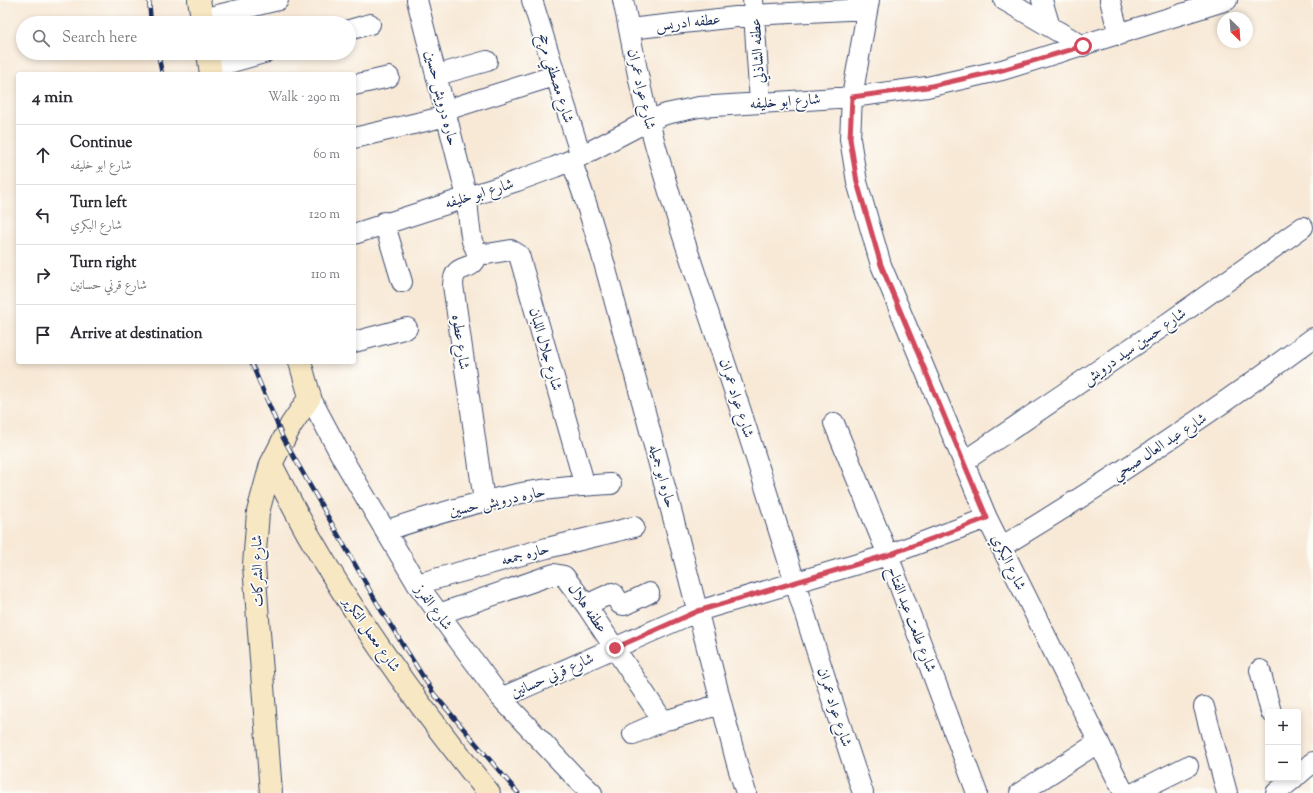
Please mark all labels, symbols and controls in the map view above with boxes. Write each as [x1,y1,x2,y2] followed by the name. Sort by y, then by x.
[655,10,722,37] street label: عطفه ادريس
[1217,12,1253,48] north arrow
[16,16,356,60] search box
[746,18,771,84] street label: عطفه الشاذلي
[30,27,52,49] icon: search
[62,28,137,49] text: Search here
[529,31,578,126] street label: شارع مصطفي مرجح
[1074,37,1092,55] route start
[620,47,660,132] street label: شارع عواد عمران
[419,48,463,148] street label: حاره درويش حسين
[32,86,73,110] text: 4 min
[268,89,340,107] text: Walk · 290 m
[749,90,821,116] street label: شارع ابو خليفه
[70,133,132,154] text: Continue
[32,144,54,166] icon: ahead
[313,146,340,164] text: 60 m
[70,157,131,175] text: شارع ابو خليفه
[443,174,517,216] street label: شارع ابو خليفه
[70,193,127,214] text: Turn left
[32,204,54,226] icon: left
[309,206,340,224] text: 120 m
[70,217,122,235] text: شارع البكري
[70,253,136,274] text: Turn right
[32,264,54,286] icon: right
[311,266,340,284] text: 110 m
[70,277,147,295] text: شارع قرني حسانين
[1079,304,1192,392] street label: شارع حسين سيد درويش
[522,305,566,394] street label: شارع جلال اللبان
[444,313,474,371] street label: شارع عطوه
[32,324,54,346] icon: arrive
[70,324,203,345] text: Arrive at destination
[712,356,758,441] street label: شارع عواد عمران
[1108,409,1213,488] street label: شارع عبد العال صبحي
[643,442,680,511] street label: حاره ابو جميله
[447,482,547,523] street label: حاره درويش حسين
[984,531,1030,595] street label: شارع البكري
[247,535,271,607] street label: شارع الشركات
[499,539,552,572] street label: حاره جمعه
[880,563,941,676] street label: شارع طلعت عبد الفتاح
[407,579,457,636] street label: شارع الفرز
[562,580,611,638] street label: عطفه هلال
[335,591,405,678] street label: شارع معمل التكرير
[606,639,624,657] route end
[508,649,598,705] street label: شارع قرني حسانين
[810,665,856,750] street label: شارع عواد عمران
[1265,709,1301,781] map controls
[1265,709,1301,745] button: +
[1265,745,1301,781] button: −

